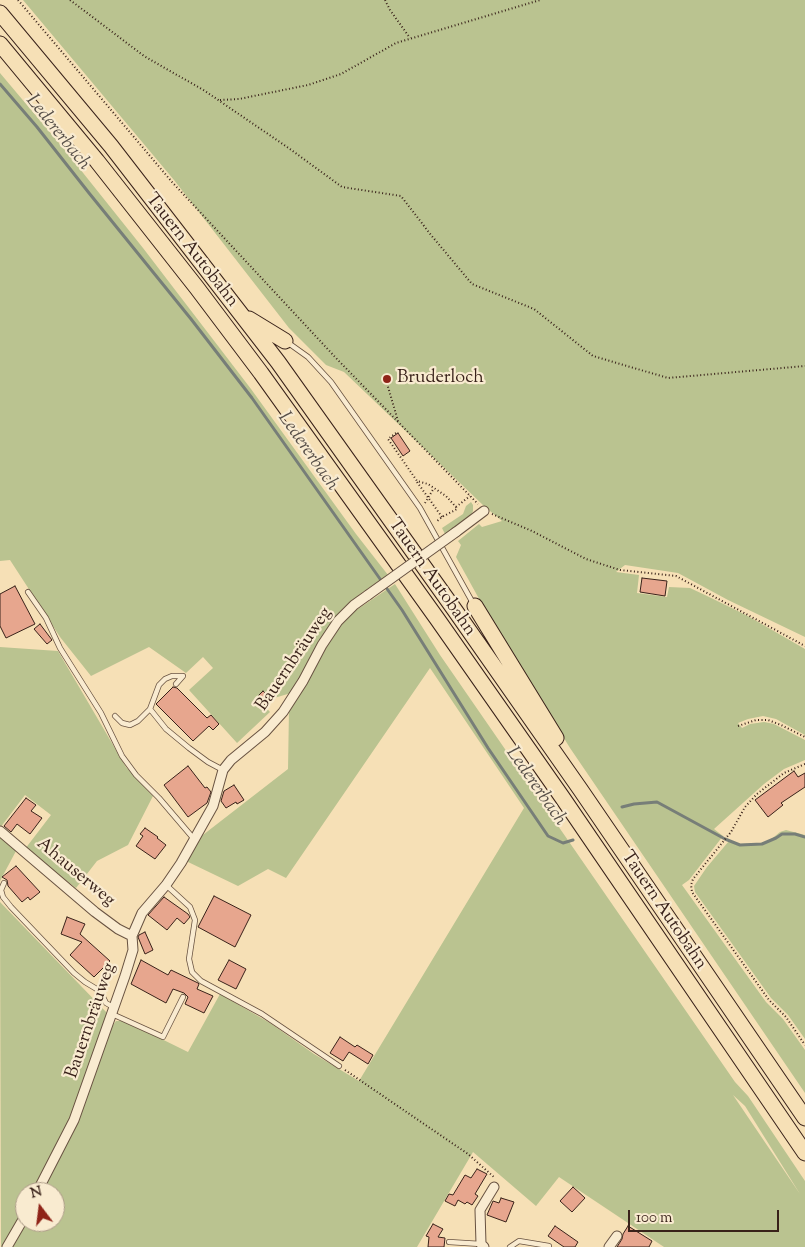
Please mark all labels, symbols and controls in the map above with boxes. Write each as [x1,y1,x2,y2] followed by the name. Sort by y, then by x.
[20,90,94,176] water label: Ledererbach
[140,190,242,312] street label: Tauern Autobahn
[397,368,484,390] place label: Bruderloch
[381,373,393,385] marker: Bruderloch
[272,408,342,496] water label: Ledererbach
[382,515,480,641] street label: Tauern Autobahn
[252,604,338,716] street label: Bauernbräuweg
[500,743,570,831] water label: Ledererbach
[31,834,119,912] street label: Ahauserweg
[615,847,711,975] street label: Tauern Autobahn
[62,961,122,1081] street label: Bauernbräuweg
[15,1182,65,1232] north arrow
[28,1182,44,1205] text: N
[630,1200,781,1232] scale bar
[636,1208,672,1229] text: 100 m

